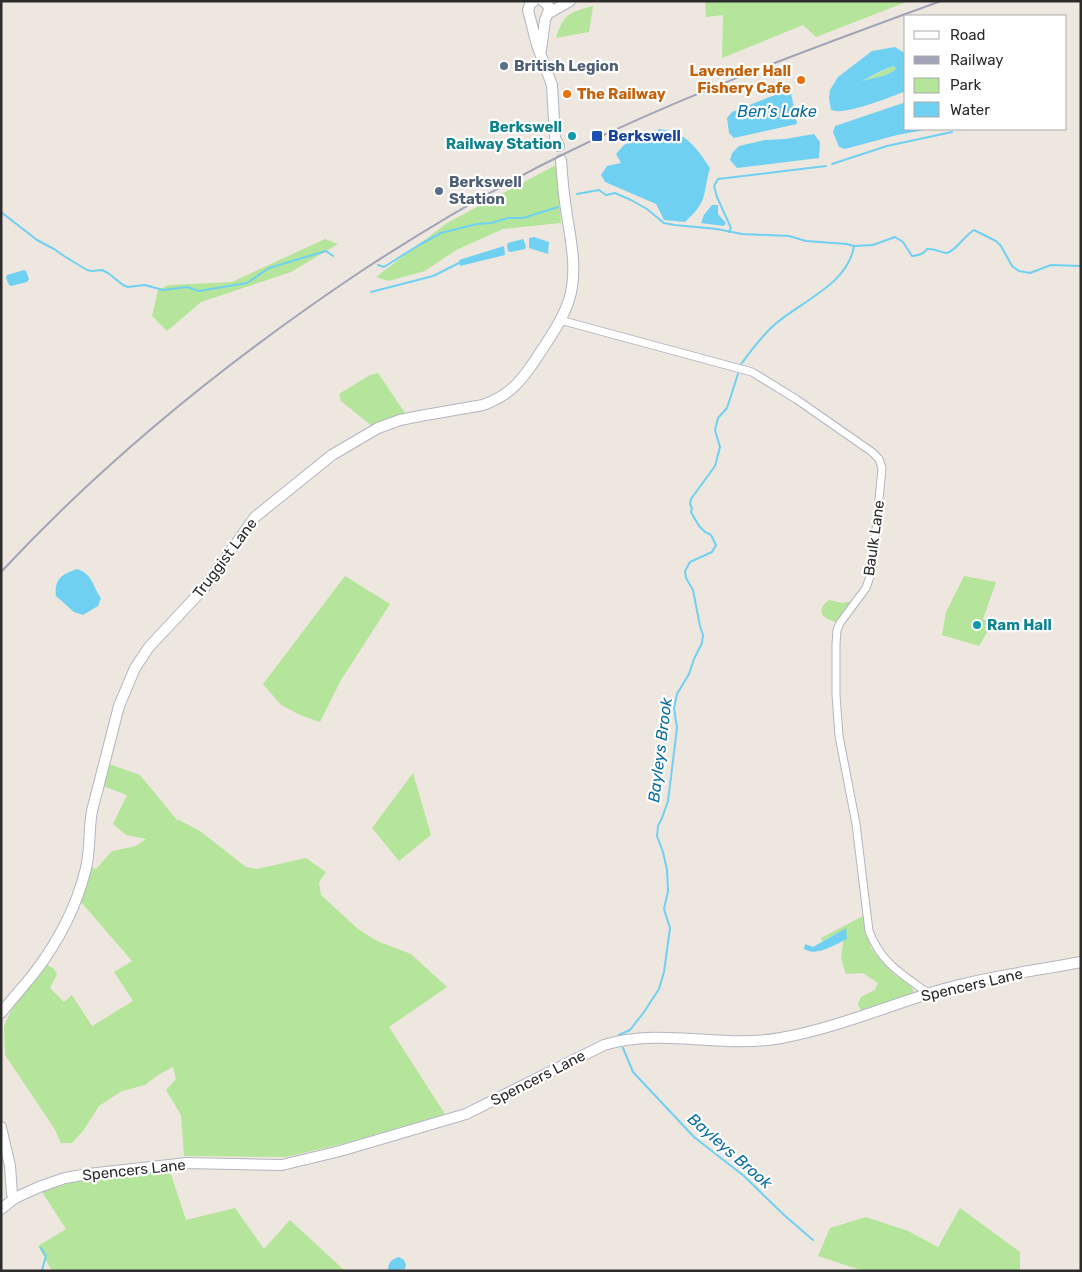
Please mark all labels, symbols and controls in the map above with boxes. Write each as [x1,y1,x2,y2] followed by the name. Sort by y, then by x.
[904,15,1067,130] legend
[950,26,986,44] text: Road
[950,51,1004,69] text: Railway
[514,57,619,75] place label: British Legion
[498,60,510,72] marker: British Legion
[690,62,791,97] place label: Lavender Hall Fishery Cafe
[795,74,807,86] marker: Lavender Hall Fishery Cafe
[950,76,981,94] text: Park
[577,85,666,103] place label: The Railway
[561,88,573,100] marker: The Railway
[950,101,990,119] text: Water
[737,102,817,121] water label: Ben’s Lake
[446,118,562,153] place label: Berkswell Railway Station
[608,127,681,145] place label: Berkswell
[590,129,604,143] marker: Berkswell
[566,130,578,142] marker: Berkswell Railway Station
[449,173,522,208] place label: Berkswell Station
[433,185,445,197] marker: Berkswell Station
[860,499,888,577] street label: Baulk Lane
[189,515,261,601] street label: Truggist Lane
[987,616,1052,634] place label: Ram Hall
[971,619,983,631] marker: Ram Hall
[644,696,676,804] water label: Bayleys Brook
[919,965,1025,1005] street label: Spencers Lane
[488,1046,588,1110] street label: Spencers Lane
[684,1109,777,1193] water label: Bayleys Brook
[81,1156,187,1184] street label: Spencers Lane

